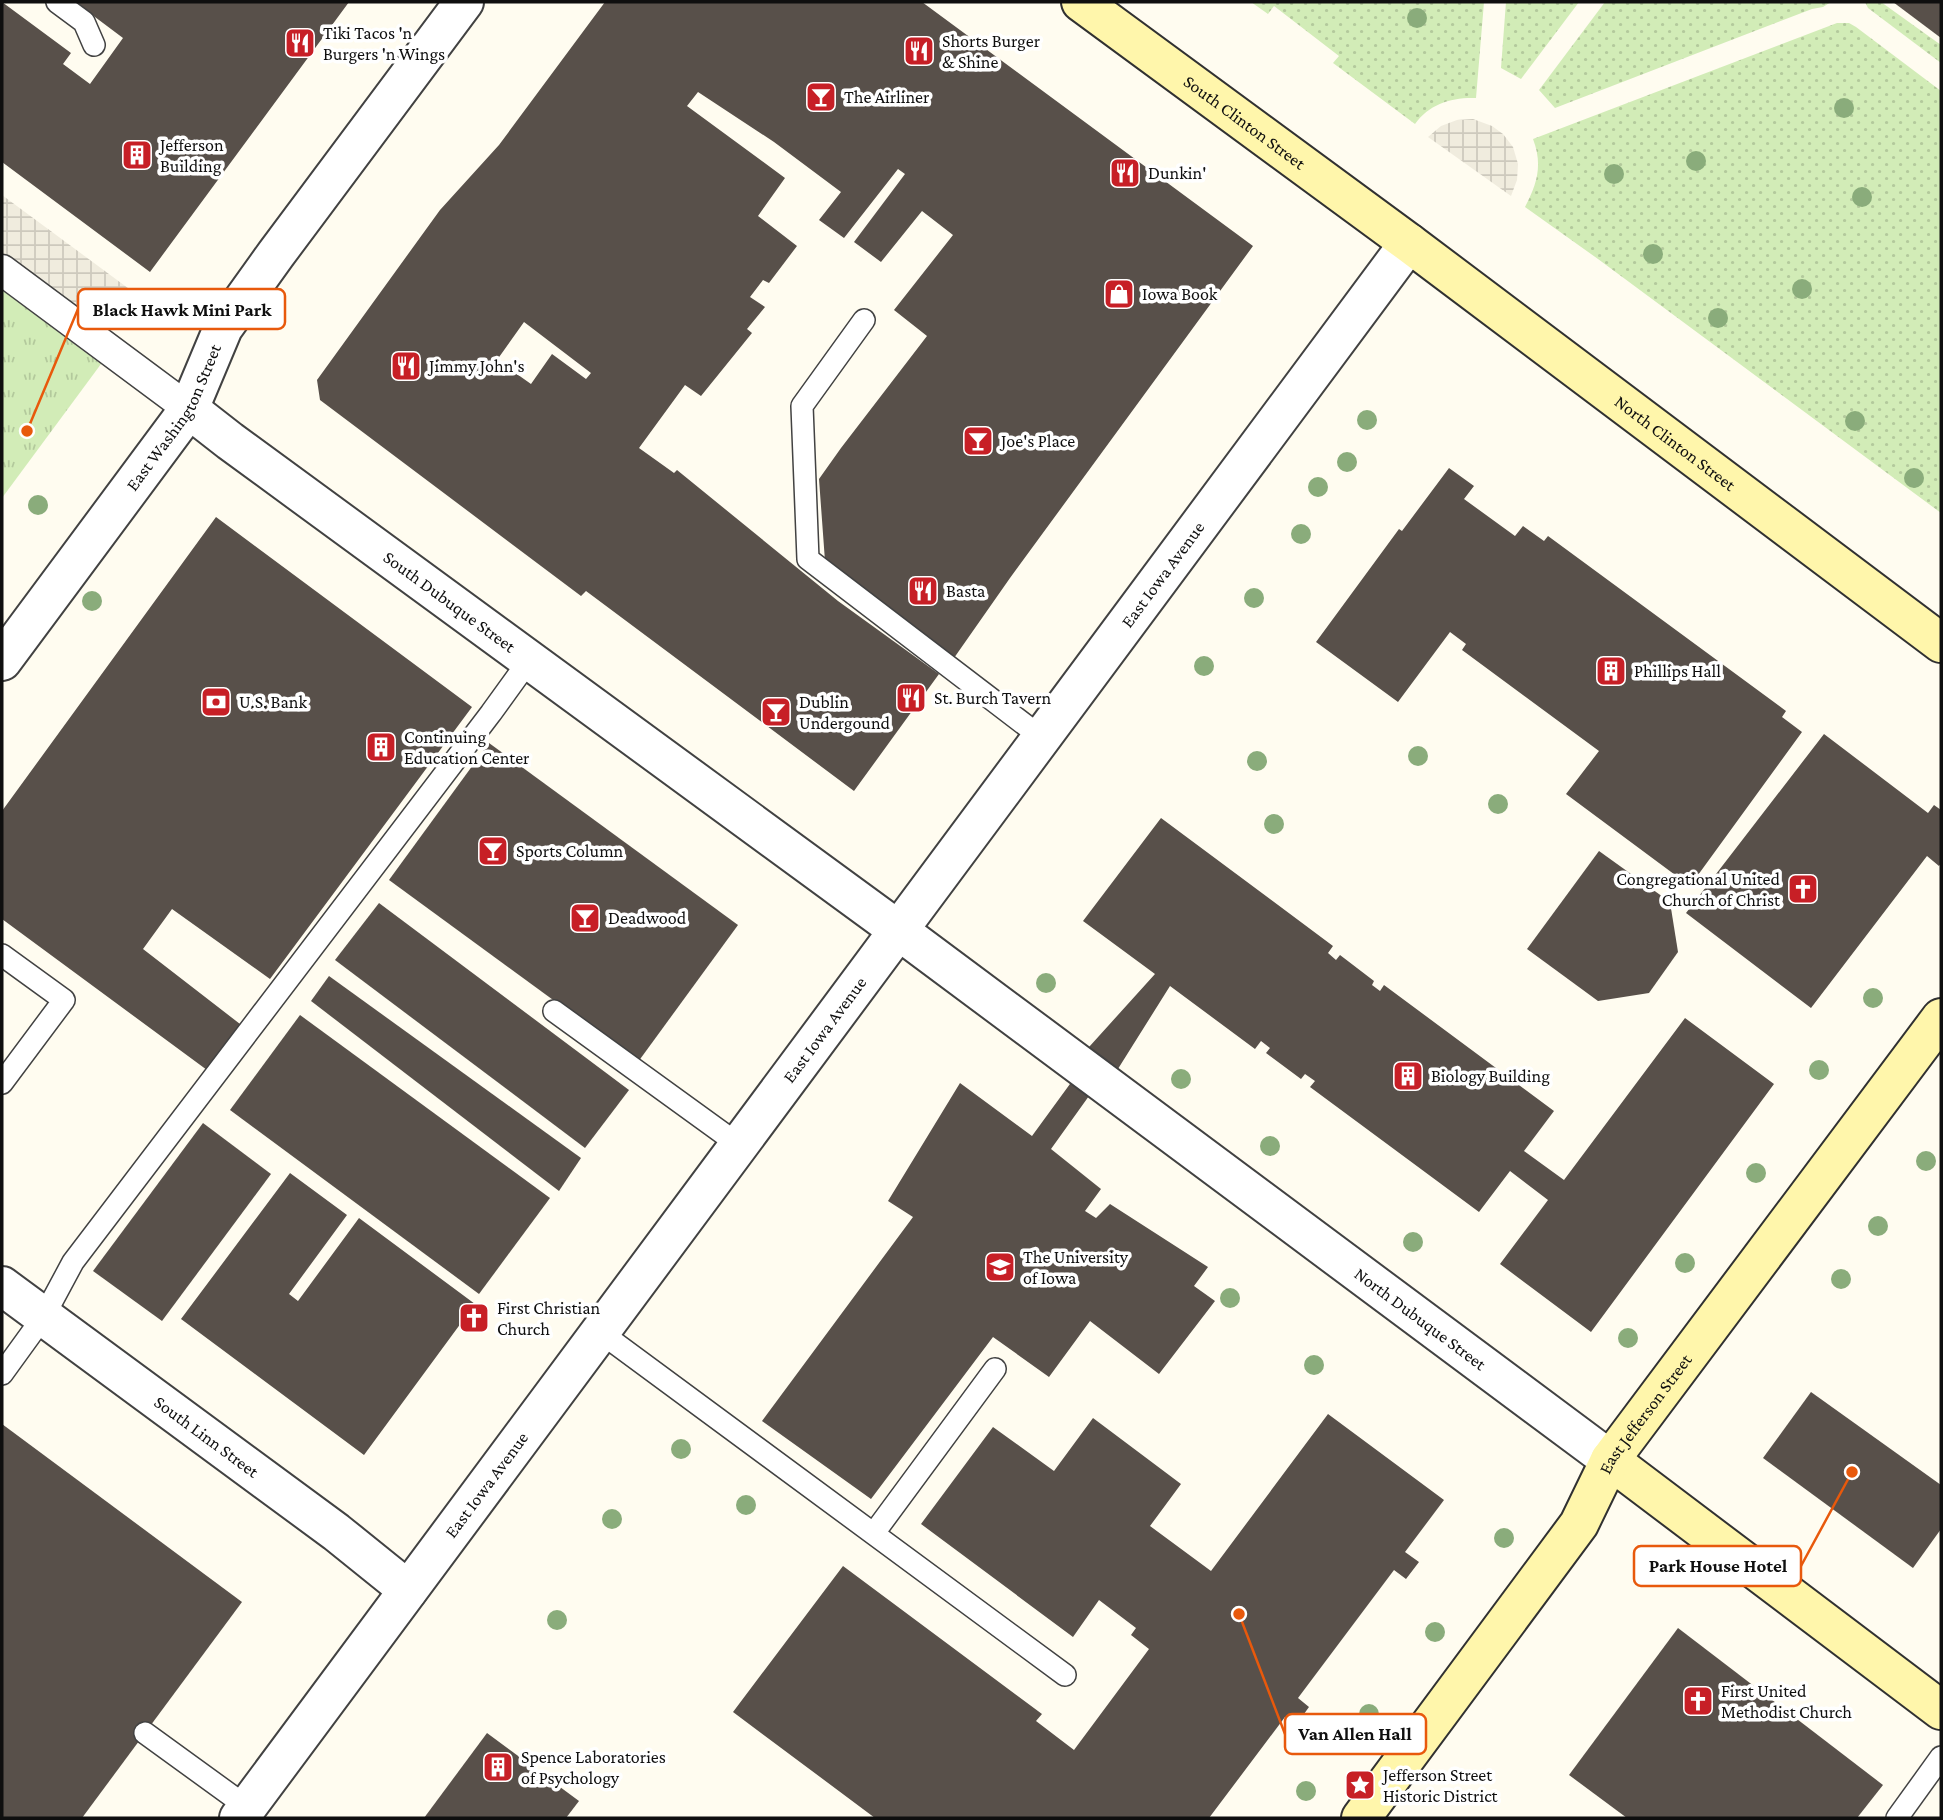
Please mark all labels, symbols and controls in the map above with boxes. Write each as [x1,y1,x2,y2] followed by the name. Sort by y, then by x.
[323,23,445,64] place label: Tiki Tacos 'n Burgers 'n Wings
[283,26,317,60] restaurant icon: Tiki Tacos 'n Burgers 'n Wings
[942,31,1041,72] place label: Shorts Burger & Shine
[902,34,936,68] restaurant icon: Shorts Burger & Shine
[1180,71,1310,174] street label: South Clinton Street
[804,80,838,114] bar icon: The Airliner
[844,87,930,107] place label: The Airliner
[158,135,224,176] place label: Jefferson Building
[120,138,154,172] building icon: Jefferson Building
[1108,156,1142,190] restaurant icon: Dunkin'
[1148,163,1206,183] place label: Dunkin'
[1102,277,1136,311] shop icon: Iowa Book
[1142,284,1218,304] place label: Iowa Book
[78,289,285,329] callout: Black Hawk Mini Park
[93,299,272,320] text: Black Hawk Mini Park
[122,340,225,495] street label: East Washington Street
[389,349,423,383] restaurant icon: Jimmy John's
[427,356,525,376] place label: Jimmy John's
[1611,391,1740,496] street label: North Clinton Street
[961,424,995,458] bar icon: Joe's Place
[999,431,1075,451] place label: Joe's Place
[1117,518,1209,631] street label: East Iowa Avenue
[380,547,520,657] street label: South Dubuque Street
[906,574,940,608] restaurant icon: Basta
[946,581,985,601] place label: Basta
[1594,654,1628,688] building icon: Phillips Hall
[1634,661,1721,681] place label: Phillips Hall
[894,681,928,715] restaurant icon: St. Burch Tavern
[199,685,233,719] bank icon: U.S. Bank
[934,688,1052,708] place label: St. Burch Tavern
[239,692,307,712] place label: U.S. Bank
[799,692,891,733] place label: Dublin Undergound
[759,695,793,729] bar icon: Dublin Undergound
[404,727,530,768] place label: Continuing Education Center
[364,730,398,764] building icon: Continuing Education Center
[476,834,510,868] bar icon: Sports Column
[516,841,624,861] place label: Sports Column
[1616,869,1781,910] place label: Congregational United Church of Christ
[1786,872,1820,906] church icon: Congregational United Church of Christ
[568,901,602,935] bar icon: Deadwood
[608,908,687,928] place label: Deadwood
[779,973,870,1087] street label: East Iowa Avenue
[1391,1059,1425,1093] building icon: Biology Building
[1431,1066,1550,1086] place label: Biology Building
[1023,1247,1129,1288] place label: The University of Iowa
[983,1250,1017,1284] school or university icon: The University of Iowa
[1351,1263,1491,1375] street label: North Dubuque Street
[497,1298,601,1339] place label: First Christian Church
[457,1301,491,1335] church icon: First Christian Church
[1595,1349,1696,1477] street label: East Jefferson Street
[150,1392,263,1482] street label: South Linn Street
[441,1428,532,1542] street label: East Iowa Avenue
[1634,1546,1801,1586] callout: Park House Hotel
[1649,1555,1788,1576] text: Park House Hotel
[1721,1681,1852,1722] place label: First United Methodist Church
[1681,1684,1715,1718] church icon: First United Methodist Church
[1285,1714,1426,1754] callout: Van Allen Hall
[1297,1723,1412,1744] text: Van Allen Hall
[521,1747,666,1788] place label: Spence Laboratories of Psychology
[481,1750,515,1784] building icon: Spence Laboratories of Psychology
[1381,1765,1499,1806] place label: Jefferson Street Historic District
[1343,1768,1377,1802] place icon: Jefferson Street Historic District

